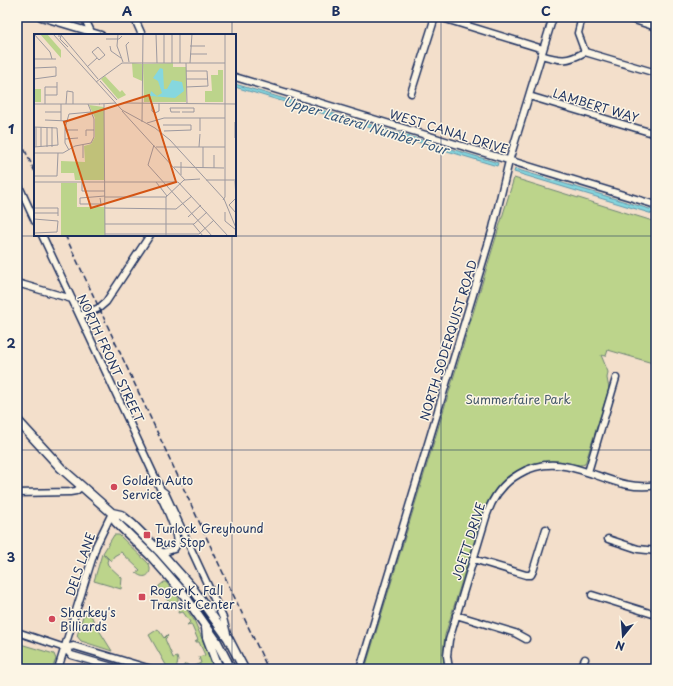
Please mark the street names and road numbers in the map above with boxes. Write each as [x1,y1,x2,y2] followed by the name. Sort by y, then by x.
[551,83,642,127] street label: LAMBERT WAY
[387,104,511,158] street label: WEST CANAL DRIVE
[415,257,481,423] street label: NORTH SODERQUIST ROAD
[73,291,149,426] street label: NORTH FRONT STREET
[447,500,489,582] street label: JOETT DRIVE
[61,530,99,598] street label: DELS LANE

